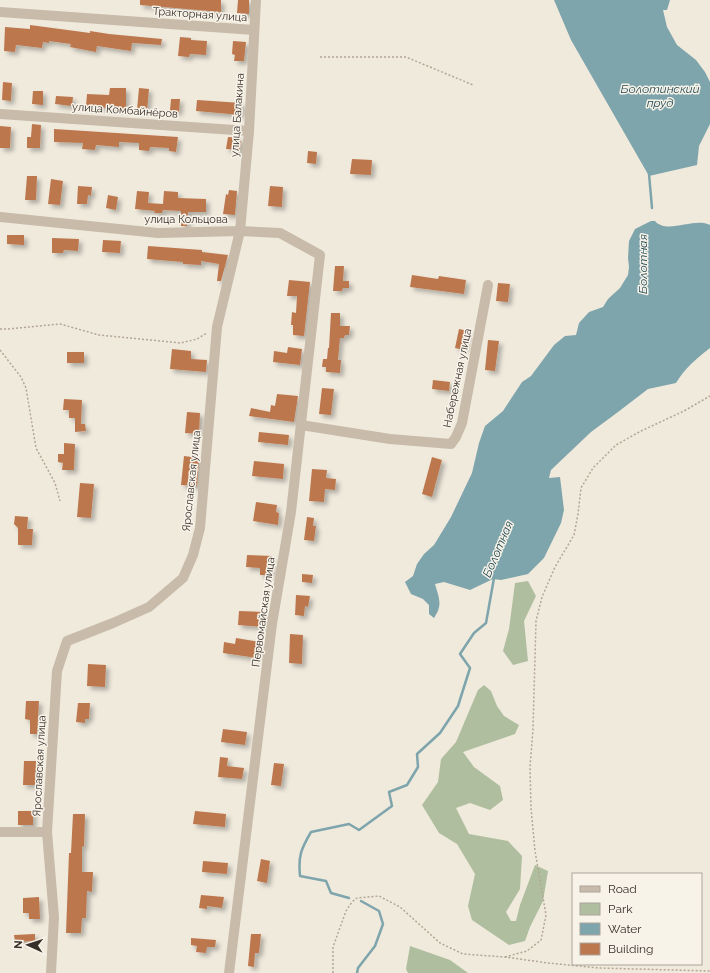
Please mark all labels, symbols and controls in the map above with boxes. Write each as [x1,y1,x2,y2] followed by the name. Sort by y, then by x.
[152,5,248,24] street label: Тракторная улица
[228,73,247,157] street label: улица Балакина
[620,82,700,110] water label: Болотинский пруд
[72,100,178,121] street label: улица Комбайнёров
[144,213,228,226] street label: улица Кольцова
[636,234,650,294] water label: Болотная
[441,327,474,429] street label: Набережная улица
[180,430,203,532] street label: Ярославская улица
[480,518,516,579] water label: Болотная
[249,556,278,668] street label: Первомайская улица
[30,715,49,817] street label: Ярославская улица
[572,873,702,965] legend
[608,882,637,896] text: Road
[608,902,633,916] text: Park
[608,922,642,936] text: Water
[8,925,48,965] north arrow
[12,940,25,949] text: N
[608,942,654,956] text: Building

